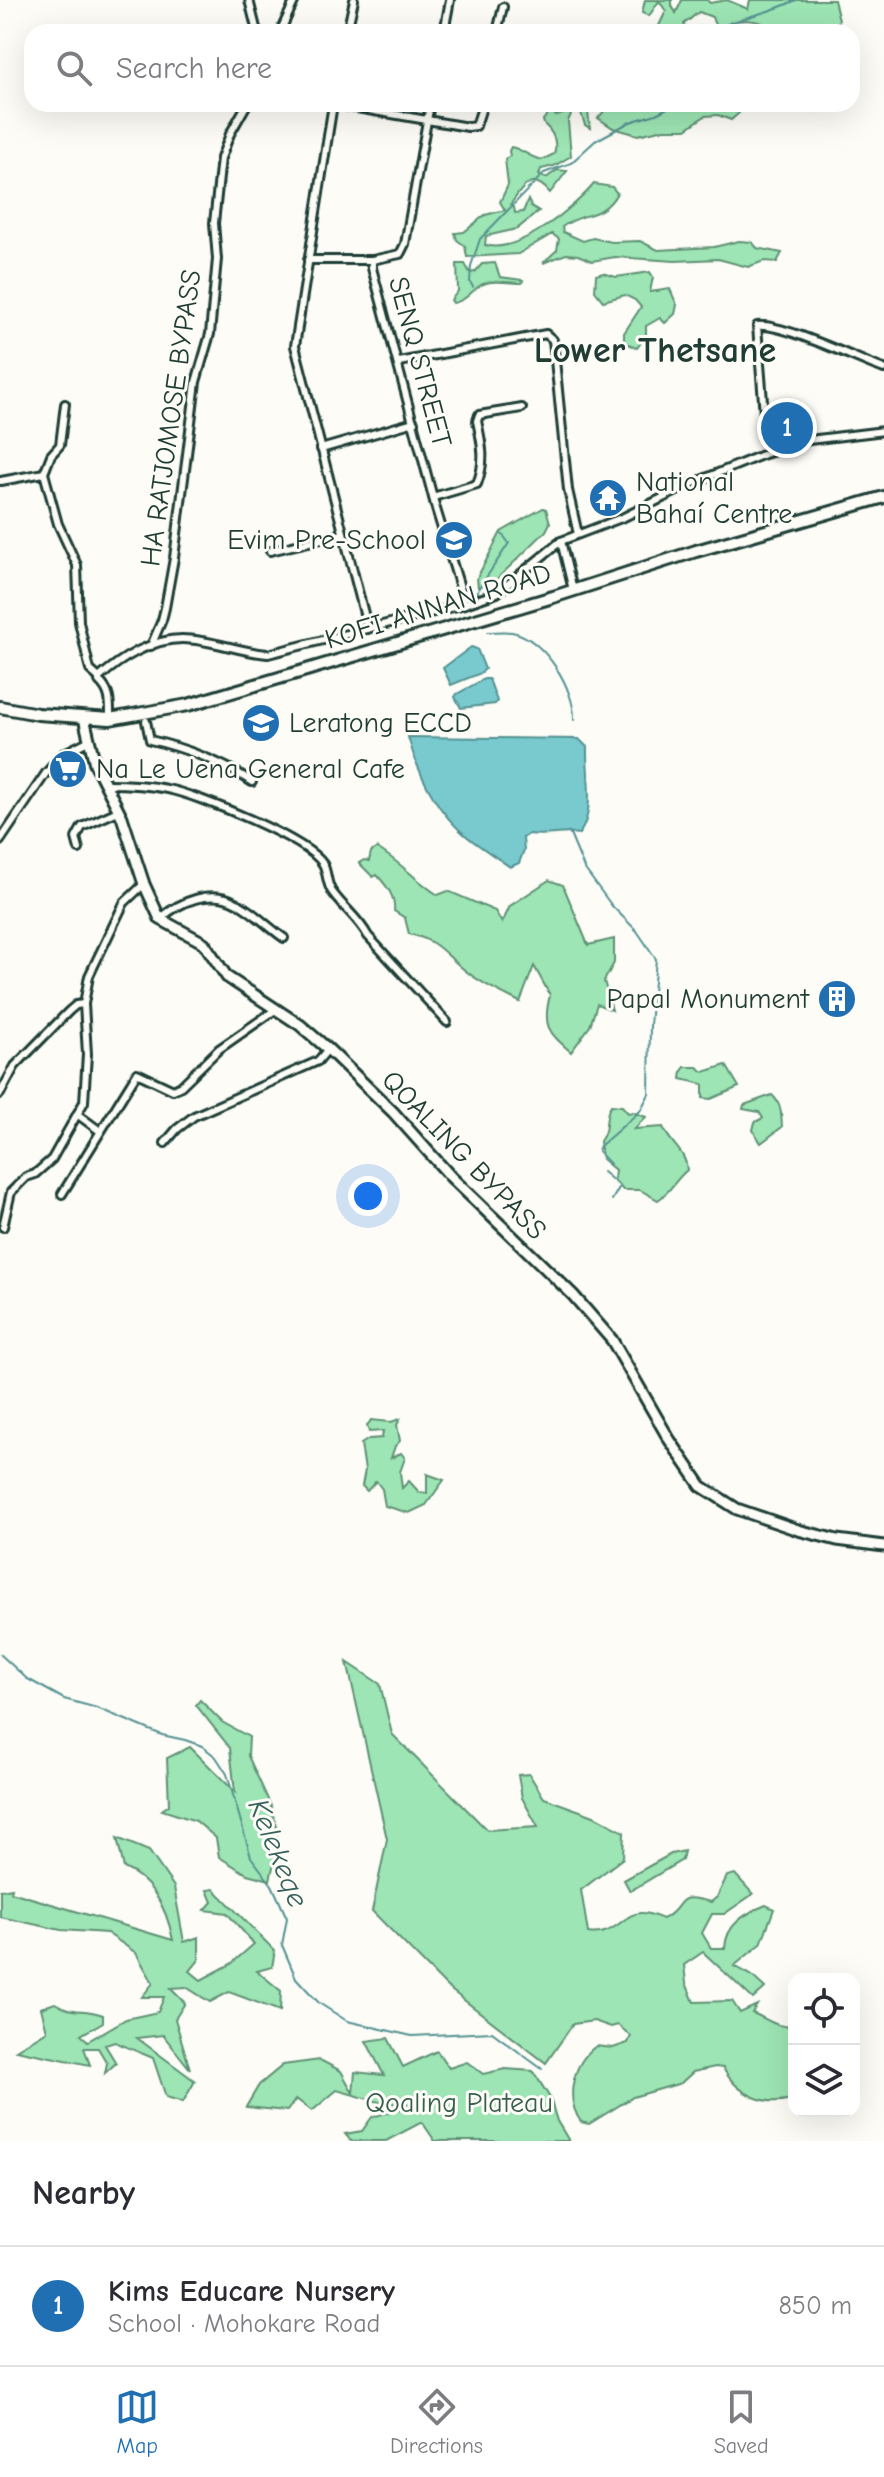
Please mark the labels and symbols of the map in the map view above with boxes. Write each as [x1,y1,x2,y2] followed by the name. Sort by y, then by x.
[134,268,208,568] street label: HA RATJOMOSE BYPASS
[382,273,458,451] street label: SENQ STREET
[534,330,776,371] district label: Lower Thetsane
[761,398,813,458] pin: 1
[636,466,792,530] place label: National Bahaí Centre
[587,477,629,519] temple icon: National Bahaí Centre
[433,519,475,561] school or university icon: Evim Pre-School
[227,524,426,556] place label: Evim Pre-School
[321,556,555,656] street label: KOFI ANNAN ROAD
[240,702,282,744] school or university icon: Leratong ECCD
[289,707,472,739] place label: Leratong ECCD
[47,748,89,790] supermarket icon: Na Le Uena General Cafe
[96,753,405,785] place label: Na Le Uena General Cafe
[816,978,858,1020] building icon: Papal Monument
[607,983,810,1015] place label: Papal Monument
[375,1064,553,1246] street label: QOALING BYPASS
[348,1176,388,1216] your location
[240,1794,316,1912] water label: Kelekeqe
[365,2087,553,2119] park label: Qoaling Plateau

